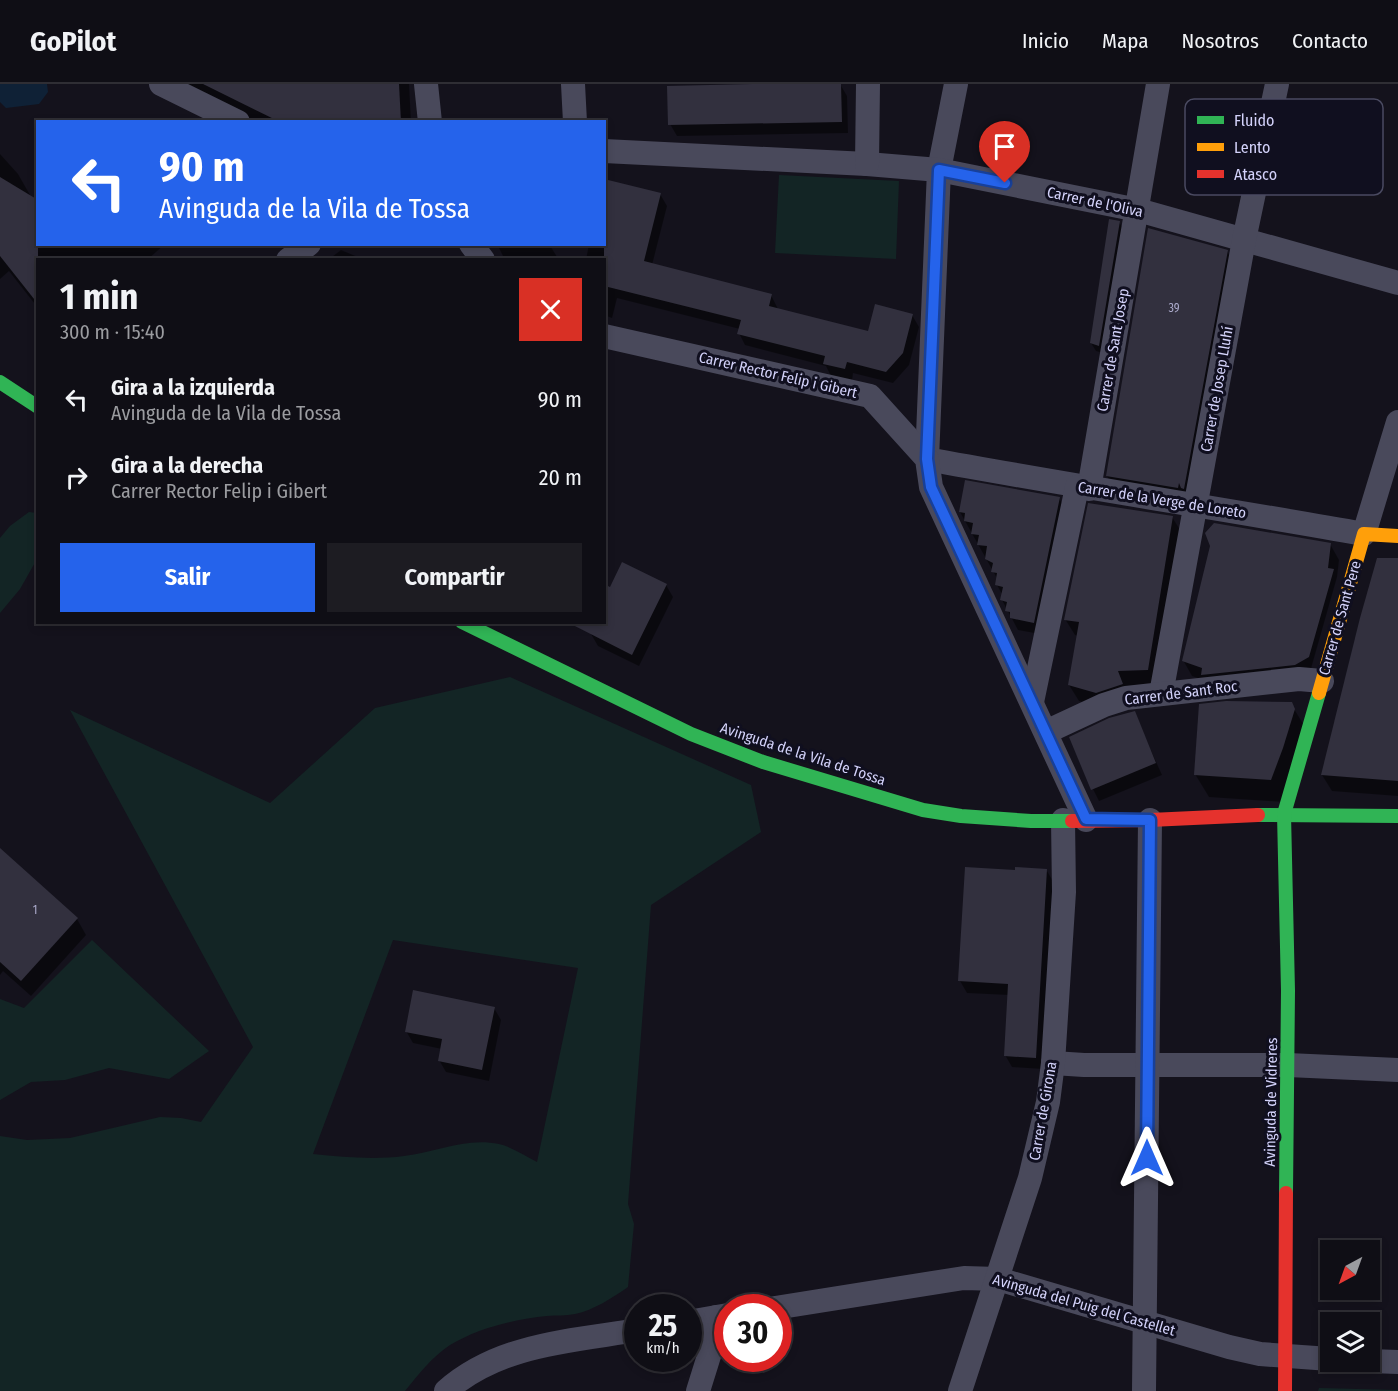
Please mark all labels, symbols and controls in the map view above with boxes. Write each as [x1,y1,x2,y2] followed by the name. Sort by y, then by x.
[30,25,116,58] text: GoPilot
[1022,28,1069,54] text: Inicio
[1102,28,1149,54] text: Mapa
[1182,28,1259,54] text: Nosotros
[1292,28,1368,54] text: Contacto
[1185,99,1383,195] legend
[1234,111,1274,130] text: Fluido
[979,121,1030,183] pin
[988,130,1021,163] icon: arrive
[1234,138,1270,157] text: Lento
[159,142,244,192] text: 90 m
[60,144,138,222] icon: left
[1234,165,1277,184] text: Atasco
[1045,183,1145,221] street label: Carrer de l'Oliva
[159,193,470,225] text: Avinguda de la Vila de Tossa
[60,275,138,319] text: 1 min
[519,278,582,341] button: close
[1093,287,1133,413] street label: Carrer de Sant Josep
[1168,301,1180,315] house number: 39
[60,320,165,344] text: 300 m · 15:40
[1197,325,1237,453] street label: Carrer de Josep Lluhí
[697,348,859,402] street label: Carrer Rector Felip i Gibert
[111,374,275,401] text: Gira a la izquierda
[60,383,93,416] icon: left
[538,386,582,413] text: 90 m
[111,401,341,425] text: Avinguda de la Vila de Tossa
[111,452,263,479] text: Gira a la derecha
[60,461,93,494] icon: right
[539,464,582,491] text: 20 m
[1077,478,1248,522] street label: Carrer de la Verge de Loreto
[111,479,327,503] text: Carrer Rector Felip i Gibert
[60,543,315,612] button: Salir
[327,543,582,612] button: Compartir
[1315,559,1365,677] street label: Carrer de Sant Pere
[1124,677,1239,709] street label: Carrer de Sant Roc
[718,719,888,789] street label: Avinguda de la Vila de Tossa
[33,903,37,917] house number: 1
[1261,1037,1281,1167] street label: Avinguda de Vidreres
[1025,1060,1061,1162] street label: Carrer de Girona
[1115,1126,1179,1190] position arrow
[1320,1240,1380,1300] north arrow
[1320,1240,1380,1372] map controls
[991,1270,1177,1340] street label: Avinguda del Puig del Castellet
[714,1294,792,1372] speed limit sign: 30
[649,1308,677,1344] text: 25
[1320,1312,1380,1372] button: layers
[646,1339,680,1357] text: km/h

